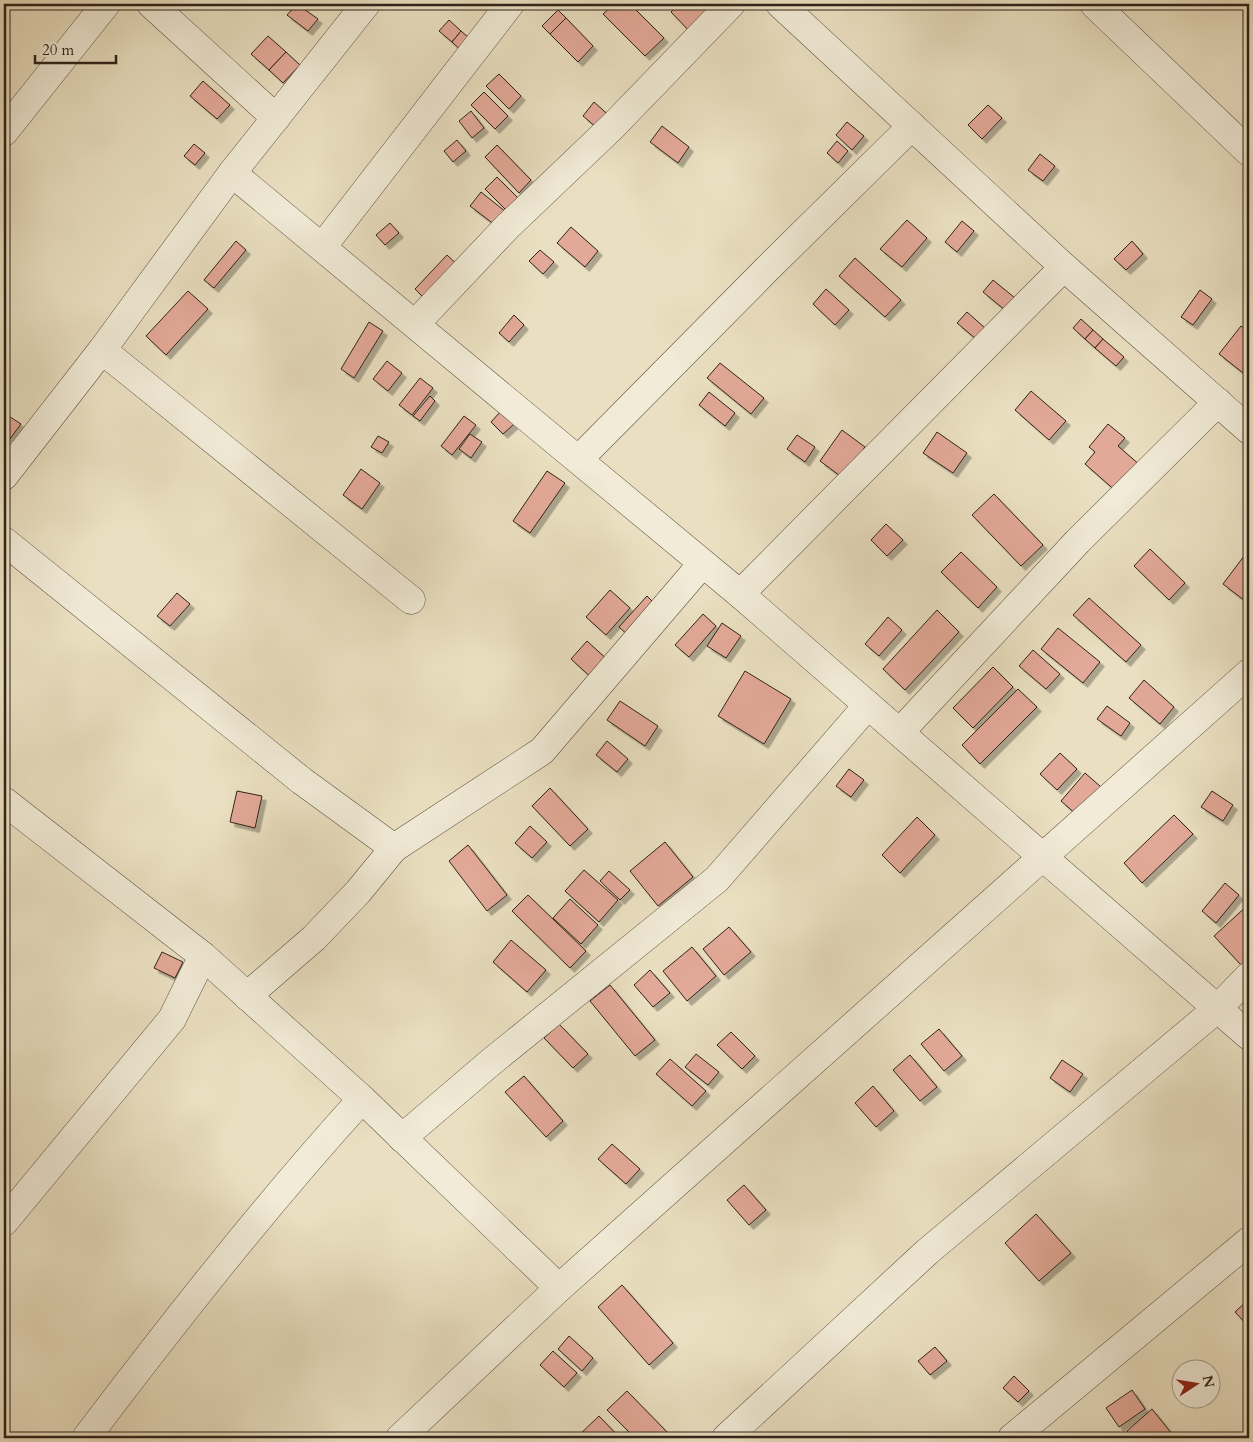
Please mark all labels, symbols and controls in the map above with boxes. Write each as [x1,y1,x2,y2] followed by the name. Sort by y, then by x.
[35,32,116,64] scale bar
[42,40,74,60] text: 20 m
[1170,1360,1220,1410] north arrow
[1198,1373,1219,1389] text: N

